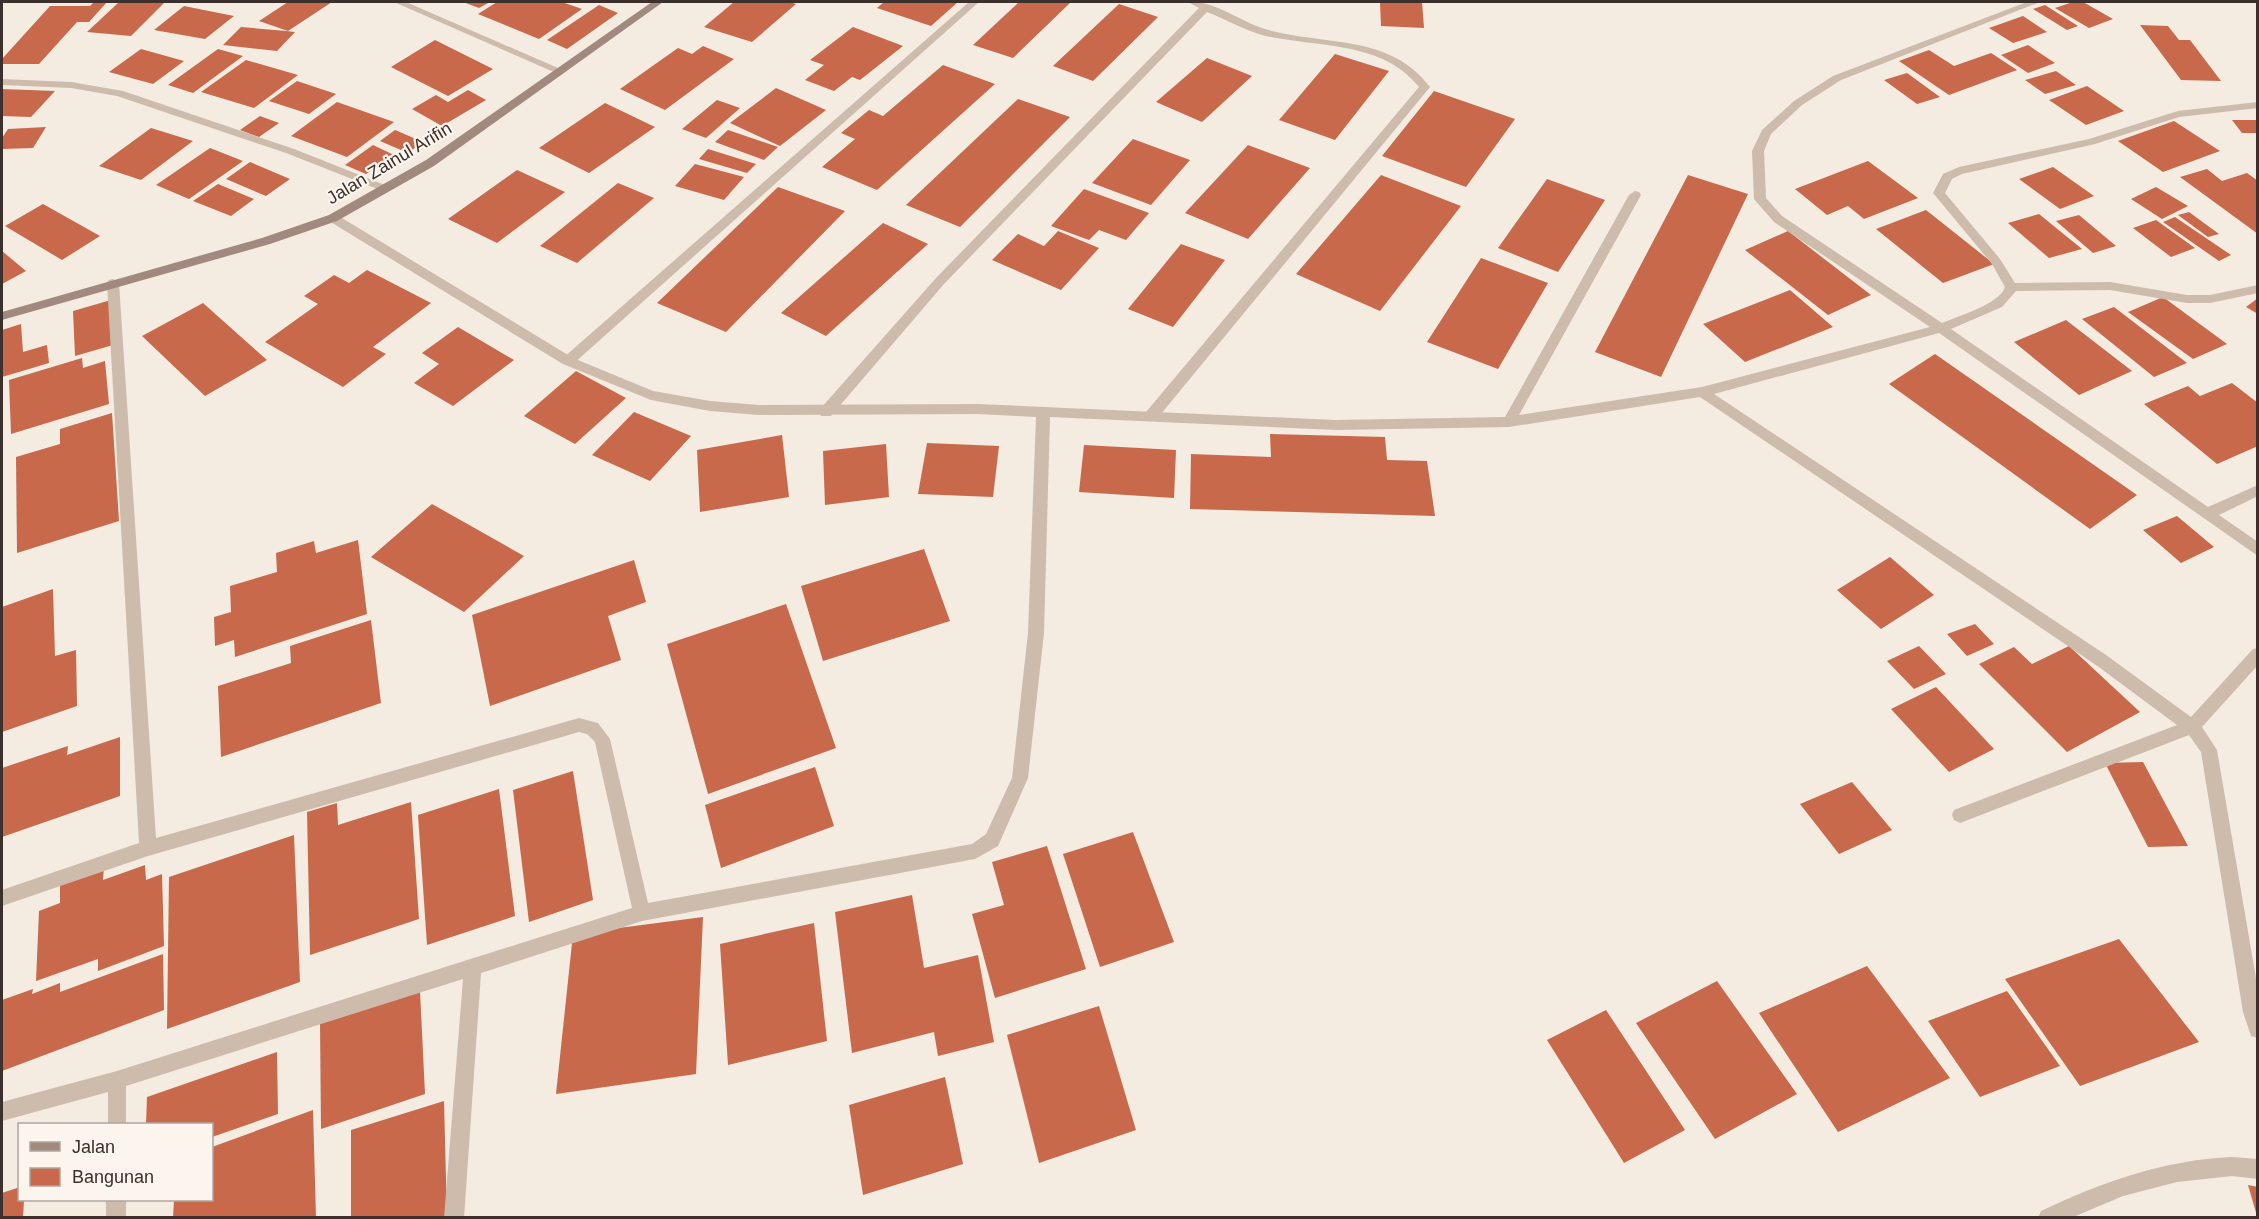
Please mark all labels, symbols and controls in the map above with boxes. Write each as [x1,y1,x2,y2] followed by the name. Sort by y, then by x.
[323,118,455,208] street label: Jalan Zainul Arifin
[18,1123,213,1201] legend
[72,1137,115,1157] text: Jalan
[72,1167,154,1187] text: Bangunan

